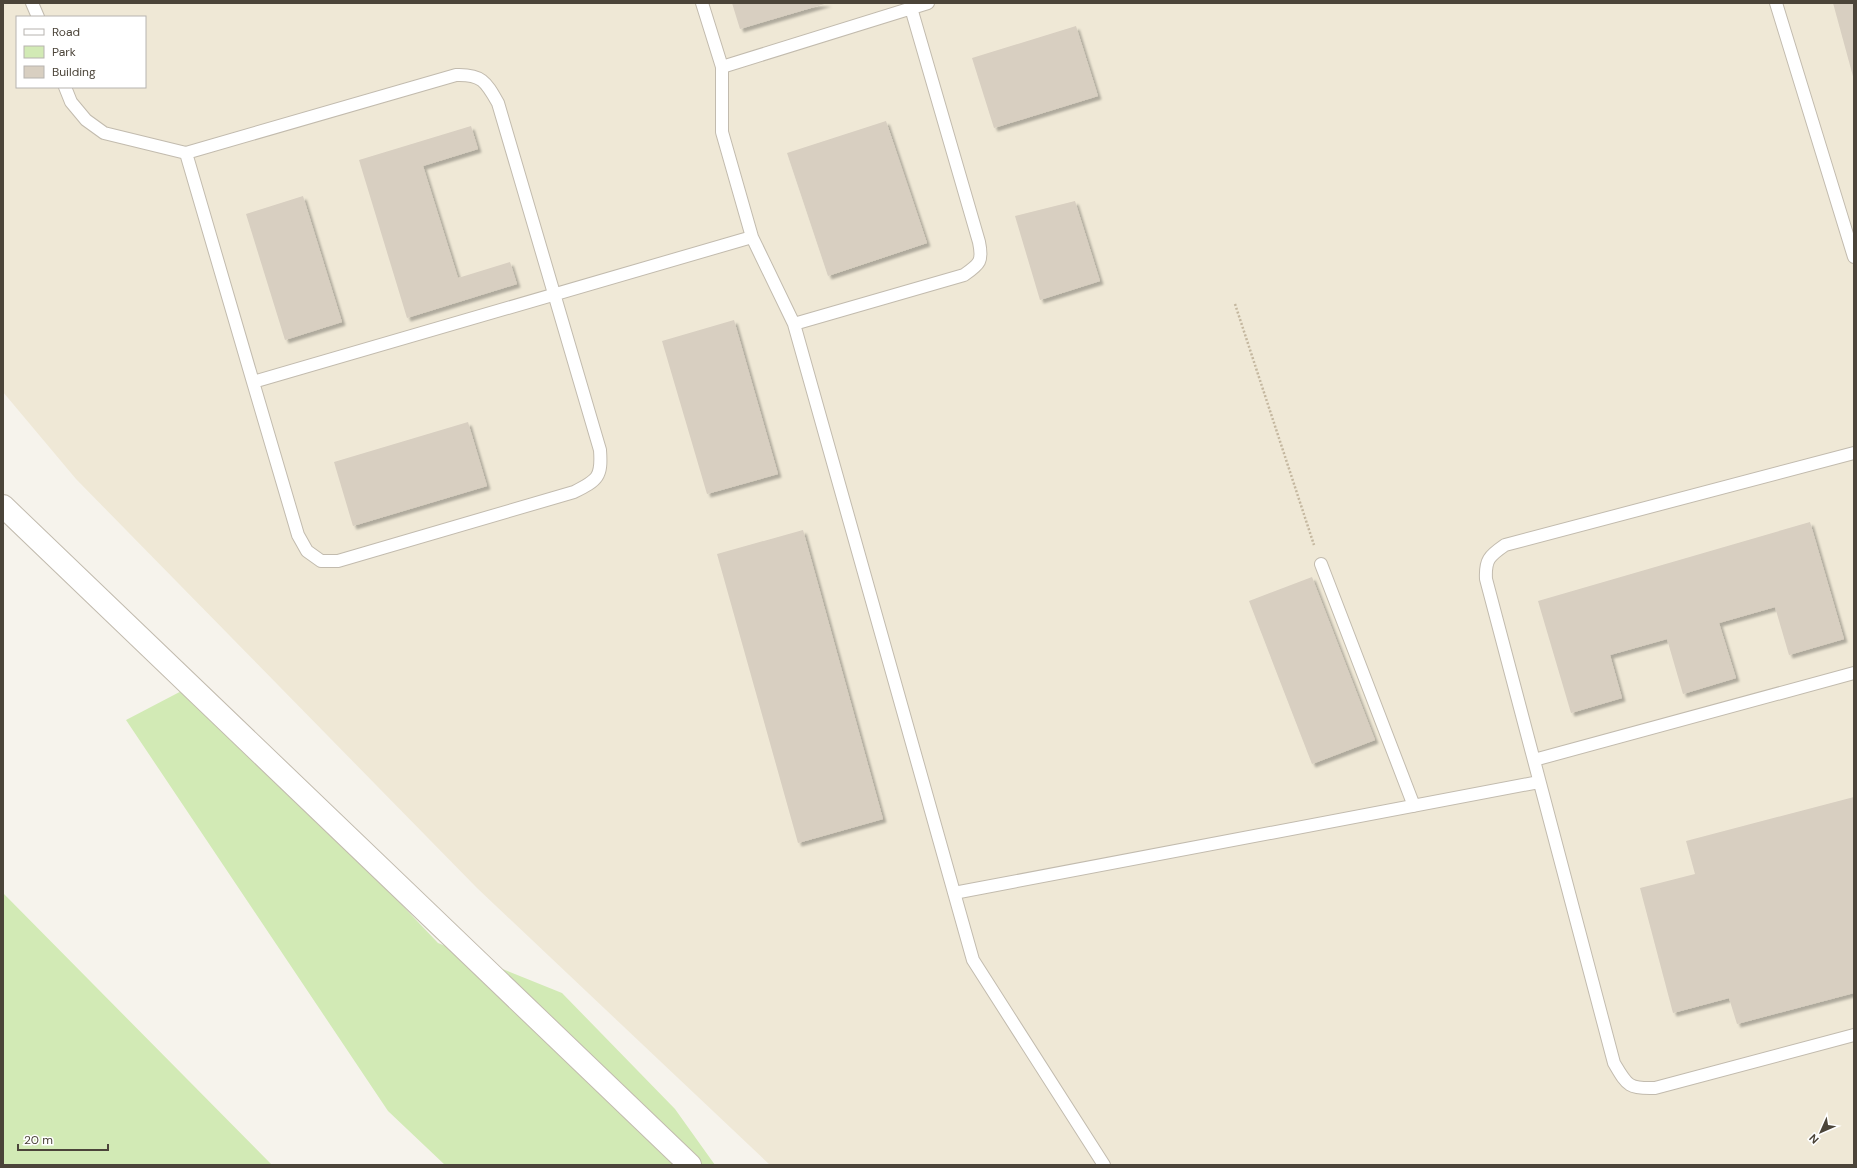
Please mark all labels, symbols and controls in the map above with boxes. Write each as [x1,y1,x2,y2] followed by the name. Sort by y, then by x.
[16,16,146,88] legend
[52,24,80,40] text: Road
[52,44,76,60] text: Park
[52,64,96,80] text: Building
[1801,1112,1841,1152] north arrow
[18,1126,108,1152] scale bar
[1806,1131,1822,1147] text: N
[24,1132,53,1148] text: 20 m

